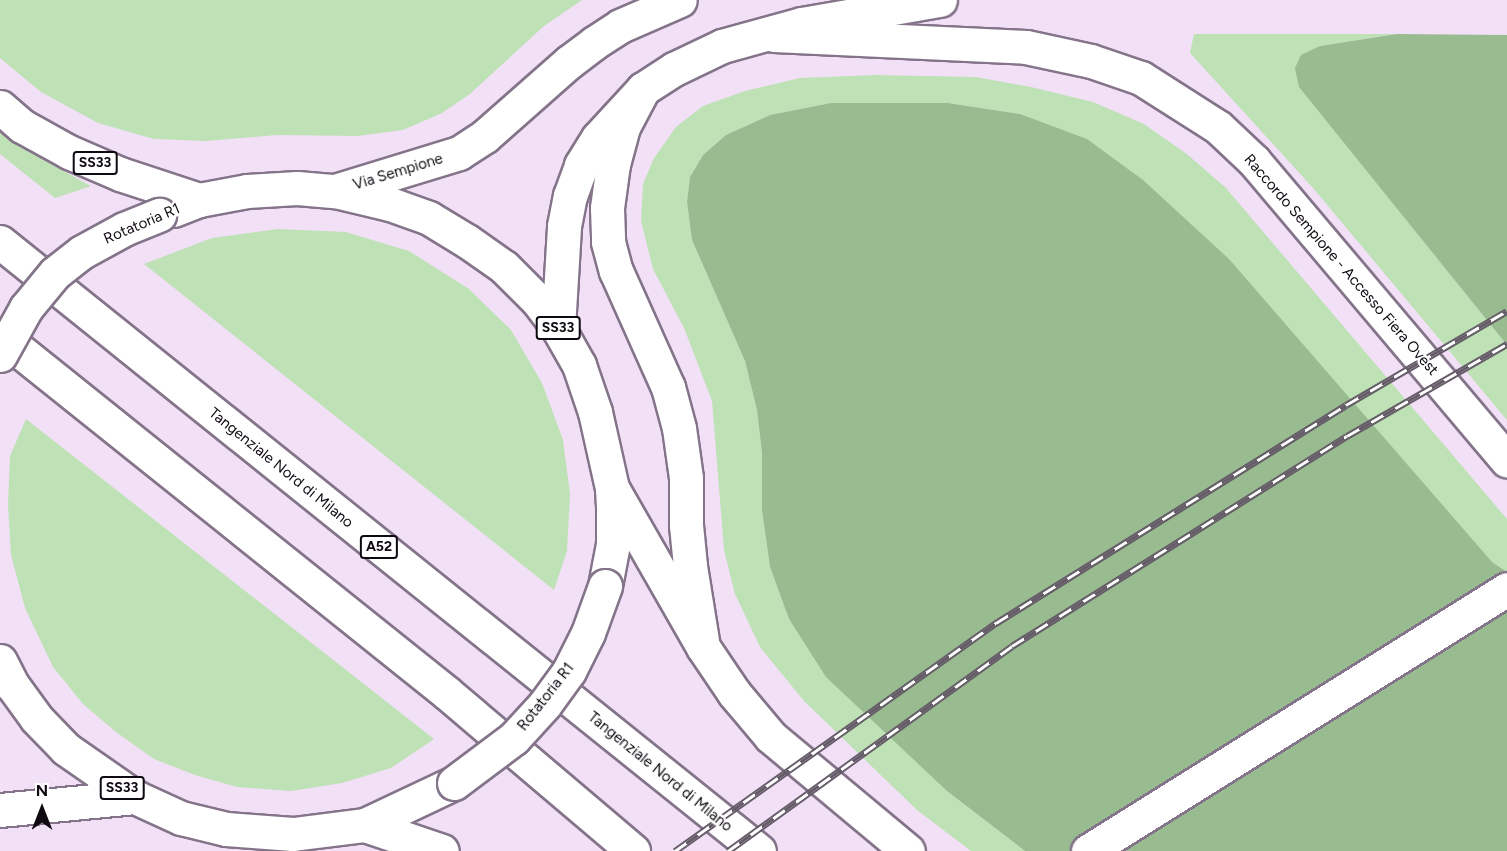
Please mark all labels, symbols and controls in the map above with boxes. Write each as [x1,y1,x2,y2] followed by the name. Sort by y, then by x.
[351,150,445,194] street label: Via Sempione
[1240,151,1442,379] street label: Raccordo Sempione - Accesso Fiera Ovest
[72,152,118,174] road number: SS33
[101,200,183,248] street label: Rotatoria R1
[536,317,580,339] road number: SS33
[205,404,357,532] street label: Tangenziale Nord di Milano
[360,536,398,558] road number: A52
[514,659,578,735] street label: Rotatoria R1
[584,708,736,836] street label: Tangenziale Nord di Milano
[100,777,144,799] road number: SS33
[12,779,72,839] north arrow
[36,781,48,800] text: N

